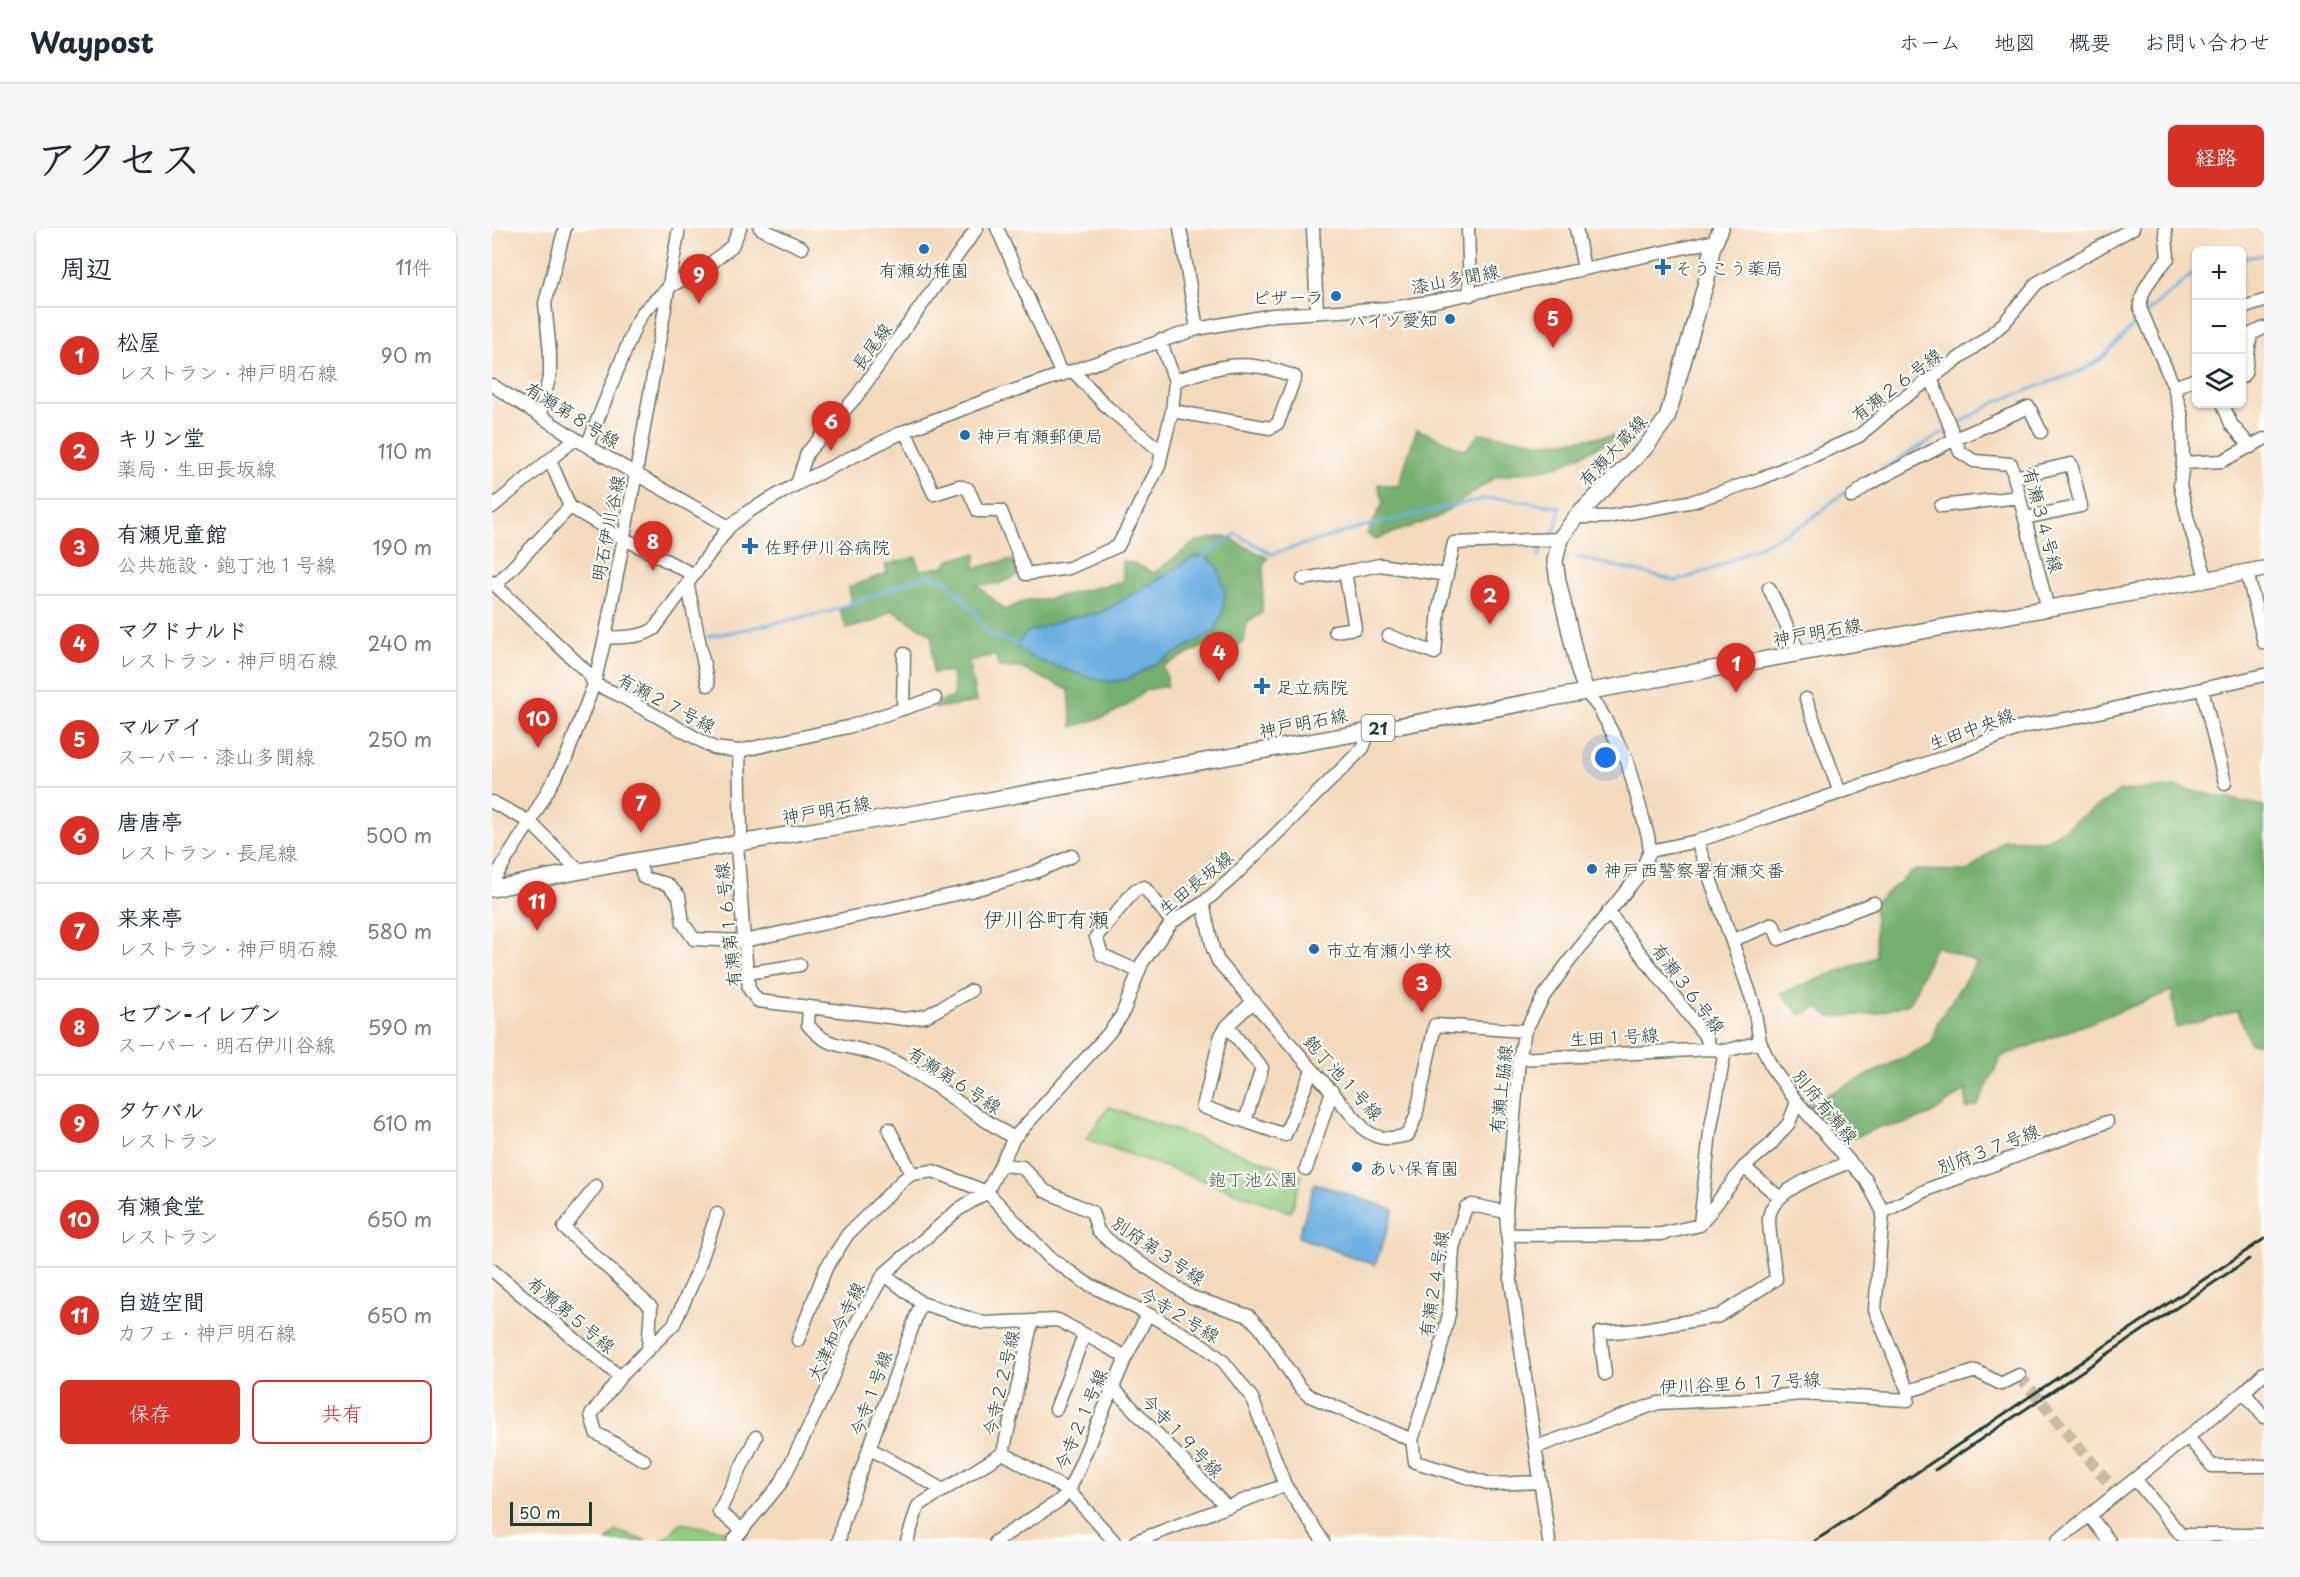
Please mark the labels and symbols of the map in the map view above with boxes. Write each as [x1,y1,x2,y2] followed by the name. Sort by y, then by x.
[917,242,931,256] marker: 有瀬幼稚園
[680,254,718,304] pin: 9
[1675,254,1783,281] place label: そうこう薬局
[879,256,969,283] place label: 有瀬幼稚園
[1408,256,1502,300] street label: 漆山多聞線
[1656,260,1670,274] marker: そうこう薬局
[1252,283,1324,310] place label: ピザーラ
[1329,289,1343,303] marker: ピザーラ
[1534,298,1572,348] pin: 5
[1348,306,1438,333] place label: ハイツ愛知
[1443,312,1457,326] marker: ハイツ愛知
[844,316,898,376] street label: 長尾線
[1845,341,1947,427] street label: 有瀬２６号線
[520,374,626,454] street label: 有瀬第８号線
[812,402,850,451] pin: 6
[1571,408,1653,492] street label: 有瀬大蔵線
[977,422,1103,449] place label: 神戸有瀬郵便局
[958,428,972,442] marker: 神戸有瀬郵便局
[2017,464,2071,576] street label: 有瀬３４号線
[583,472,631,584] street label: 明石伊川谷線
[634,522,672,571] pin: 8
[764,533,890,560] place label: 佐野伊川谷病院
[741,537,759,555] marker: 佐野伊川谷病院
[1470,576,1510,625] pin: 2
[1770,610,1864,652] street label: 神戸明石線
[1200,632,1238,682] pin: 4
[1716,644,1756,693] pin: 1
[613,665,721,739] street label: 有瀬２７号線
[1276,673,1348,700] place label: 足立病院
[1253,677,1271,695] marker: 足立病院
[518,698,558,748] pin: 10
[1256,700,1350,744] street label: 神戸明石線
[1924,700,2018,756] street label: 生田中央線
[1362,715,1394,741] road number: 21
[1591,743,1620,772] your location
[622,784,660,833] pin: 7
[779,788,873,830] street label: 神戸明石線
[1152,843,1238,921] street label: 生田長坂線
[1604,856,1784,883] place label: 神戸西警察署有瀬交番
[707,861,747,989] street label: 有瀬第１６号線
[1585,862,1599,876] marker: 神戸西警察署有瀬交番
[518,882,556,931] pin: 11
[983,902,1109,934] district label: 伊川谷町有瀬
[1326,936,1452,963] place label: 市立有瀬小学校
[1646,937,1732,1039] street label: 有瀬３６号線
[1307,942,1321,956] marker: 市立有瀬小学校
[1402,964,1442,1013] pin: 3
[1568,1020,1660,1052] street label: 生田１号線
[1298,1028,1390,1126] street label: 鉋丁池１号線
[902,1038,1008,1120] street label: 有瀬第６号線
[1482,1043,1518,1135] street label: 有瀬上脇線
[1787,1063,1865,1149] street label: 別府有瀬線
[1933,1116,2043,1180] street label: 別府３７号線
[1369,1154,1459,1181] place label: あい保育園
[1350,1160,1364,1174] marker: あい保育園
[1208,1165,1298,1192] park label: 鉋丁池公園
[1107,1209,1211,1291] street label: 別府第３号線
[1411,1229,1455,1339] street label: 有瀬２４号線
[522,1269,622,1359] street label: 有瀬第５号線
[799,1277,871,1385] street label: 大津和今寺線
[1134,1279,1226,1349] street label: 今寺２号線
[975,1327,1025,1439] street label: 今寺２２号線
[842,1346,898,1440] street label: 今寺１号線
[1046,1364,1114,1474] street label: 今寺２１号線
[1658,1364,1822,1400] street label: 伊川谷里６１７号線
[1136,1387,1230,1483] street label: 今寺１９号線
[510,1499,592,1526] scale bar

